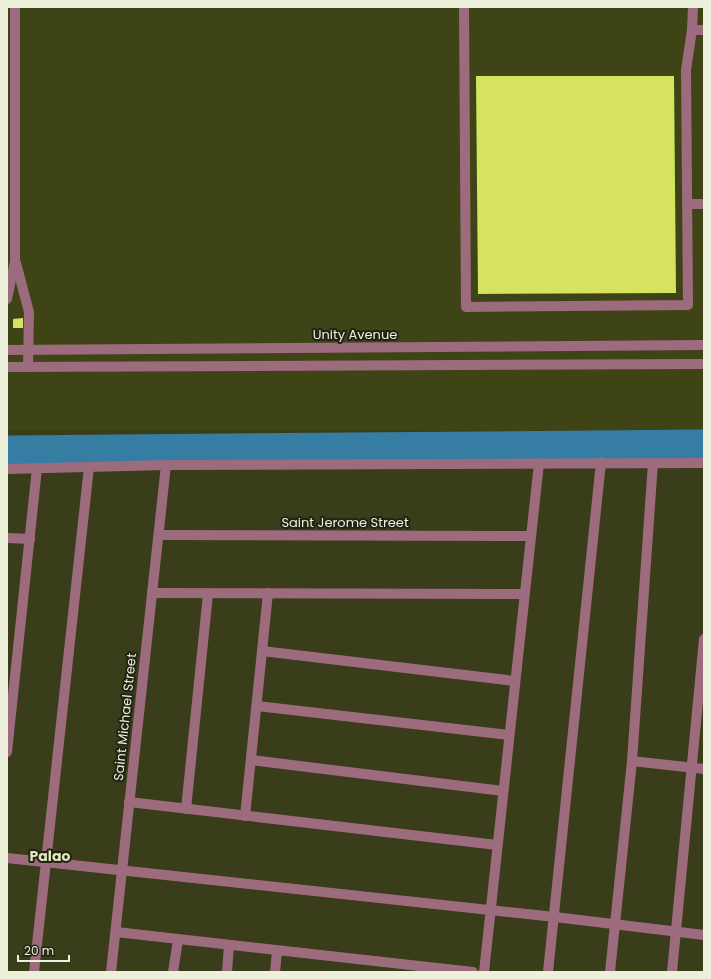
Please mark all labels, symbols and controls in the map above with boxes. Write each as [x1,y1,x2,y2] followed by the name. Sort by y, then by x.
[313,325,397,344] street label: Unity Avenue
[281,513,409,532] street label: Saint Jerome Street
[109,652,141,782] street label: Saint Michael Street
[30,846,70,866] district label: Palao
[18,937,69,963] scale bar
[24,942,54,959] text: 20 m

